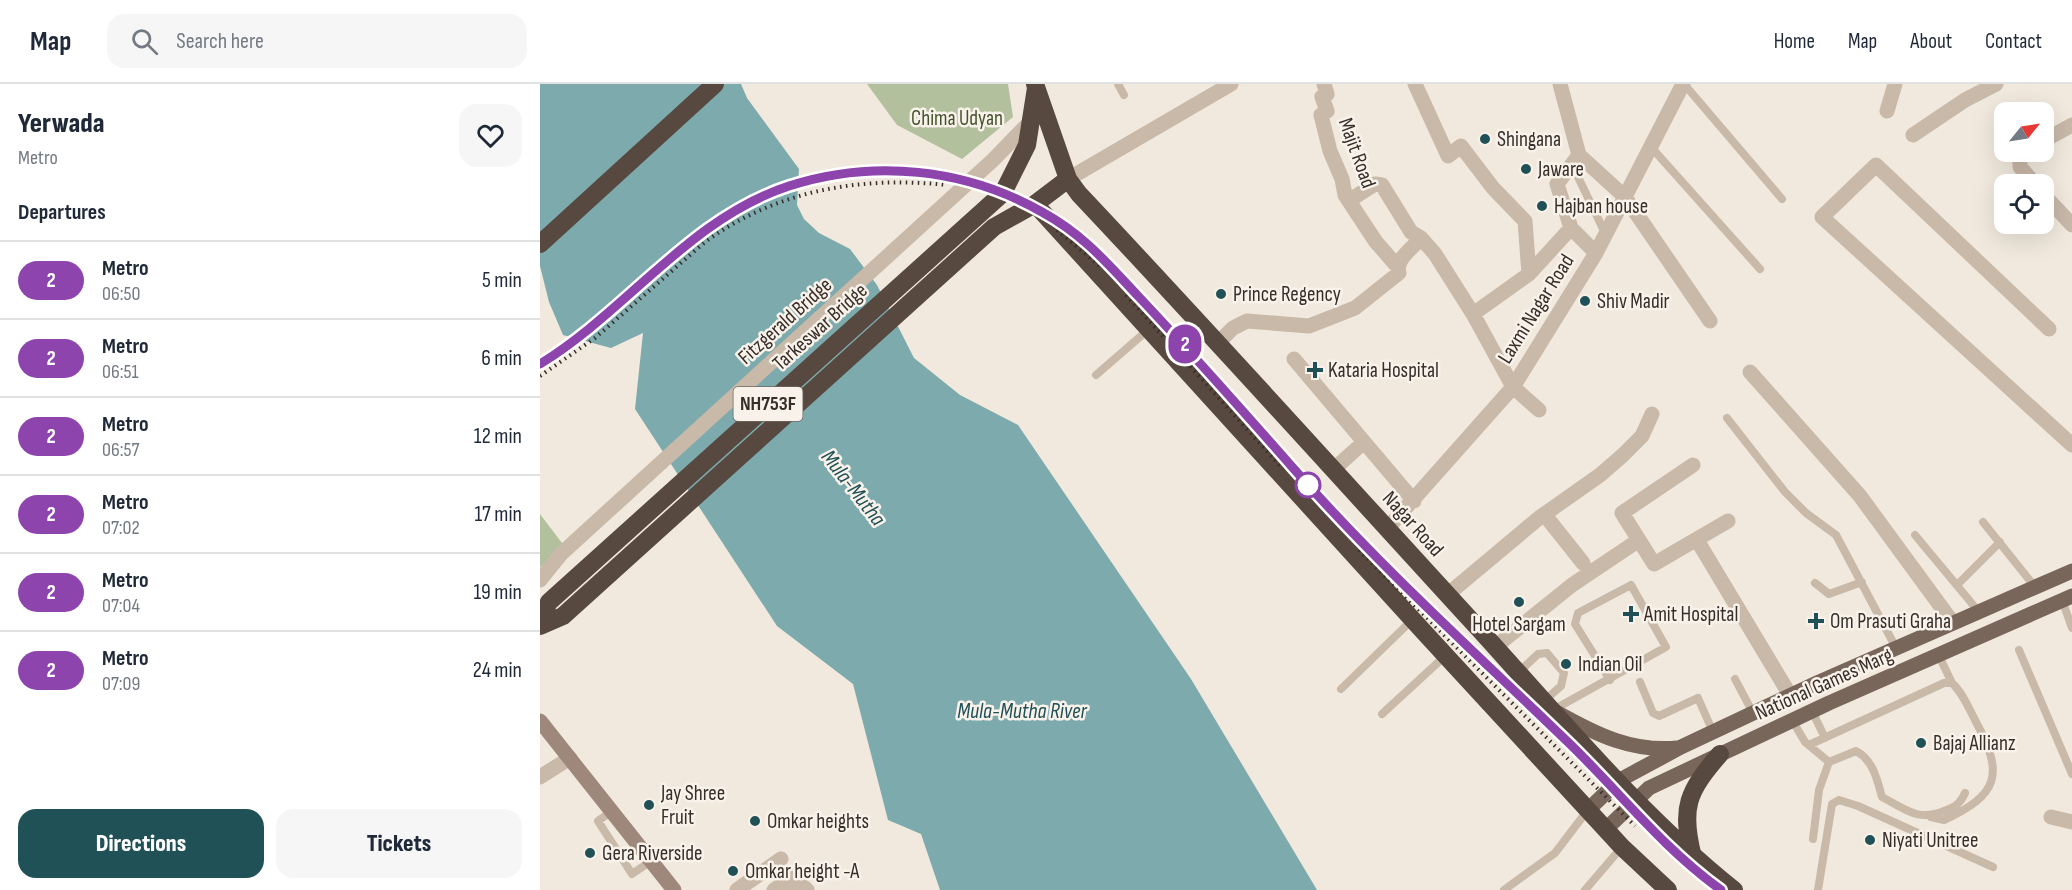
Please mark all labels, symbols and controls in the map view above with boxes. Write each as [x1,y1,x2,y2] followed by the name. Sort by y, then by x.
[107,14,527,68] search box
[30,25,71,58] text: Map
[128,25,161,58] icon: search
[176,28,264,55] text: Search here
[1774,29,1815,54] text: Home
[1848,29,1877,54] text: Map
[1910,29,1952,54] text: About
[1985,29,2042,54] text: Contact
[1994,102,2054,162] north arrow
[1994,102,2054,234] map controls
[459,104,522,167] button: heart
[911,106,1003,131] park label: Chima Udyan
[18,107,104,140] text: Yerwada
[1333,114,1381,192] street label: Majit Road
[1497,127,1561,152] place label: Shingana
[1478,132,1492,146] marker: Shingana
[18,146,58,170] text: Metro
[1537,157,1584,182] place label: Jaware
[1519,162,1533,176] marker: Jaware
[1994,174,2054,234] button: locate
[1554,194,1648,219] place label: Hajban house
[18,199,106,226] text: Departures
[1535,199,1549,213] marker: Hajban house
[1493,250,1579,368] street label: Laxmi Nagar Road
[102,255,149,282] text: Metro
[482,267,522,294] text: 5 min
[46,268,56,293] text: 2
[733,272,837,370] street label: Fitzgerald Bridge
[768,278,872,376] street label: Tarkeswar Bridge
[102,282,140,306] text: 06:50
[1233,282,1341,307] place label: Prince Regency
[1214,287,1228,301] marker: Prince Regency
[1597,289,1670,314] place label: Shiv Madir
[1578,294,1592,308] marker: Shiv Madir
[1166,324,1204,364] line badge: 2
[1180,332,1190,357] text: 2
[102,333,149,360] text: Metro
[481,345,522,372] text: 6 min
[46,346,56,371] text: 2
[1328,358,1439,383] place label: Kataria Hospital
[102,360,138,384] text: 06:51
[1306,361,1324,379] marker: Kataria Hospital
[734,387,802,421] road number: NH753F
[102,411,149,438] text: Metro
[474,423,522,450] text: 12 min
[46,424,56,449] text: 2
[102,438,139,462] text: 06:57
[815,445,891,531] water label: Mula-Mutha
[1295,472,1321,498] unlabelled marker
[1377,486,1449,562] street label: Nagar Road
[102,489,149,516] text: Metro
[474,501,522,528] text: 17 min
[46,502,56,527] text: 2
[102,516,140,540] text: 07:02
[102,567,149,594] text: Metro
[473,579,522,606] text: 19 min
[46,580,56,605] text: 2
[102,594,140,618] text: 07:04
[1512,595,1526,609] marker: Hotel Sargam
[1643,602,1738,627] place label: Amit Hospital
[1622,605,1640,623] marker: Amit Hospital
[1830,609,1951,634] place label: Om Prasuti Graha
[1472,612,1566,637] place label: Hotel Sargam
[1807,612,1825,630] marker: Om Prasuti Graha
[1751,643,1897,725] street label: National Games Marg
[102,645,149,672] text: Metro
[1578,652,1642,677] place label: Indian Oil
[473,657,522,684] text: 24 min
[1559,657,1573,671] marker: Indian Oil
[46,658,56,683] text: 2
[102,672,140,696] text: 07:09
[957,698,1088,725] water label: Mula-Mutha River
[1933,731,2016,756] place label: Bajaj Allianz
[1914,736,1928,750] marker: Bajaj Allianz
[660,781,725,830] place label: Jay Shree Fruit
[642,798,656,812] marker: Jay Shree Fruit
[18,809,264,878] button: Directions
[276,809,522,878] button: Tickets
[767,809,869,834] place label: Omkar heights
[748,814,762,828] marker: Omkar heights
[1882,828,1978,853] place label: Niyati Unitree
[1863,833,1877,847] marker: Niyati Unitree
[602,841,702,866] place label: Gera Riverside
[583,846,597,860] marker: Gera Riverside
[745,859,860,884] place label: Omkar height -A
[726,864,740,878] marker: Omkar height -A

